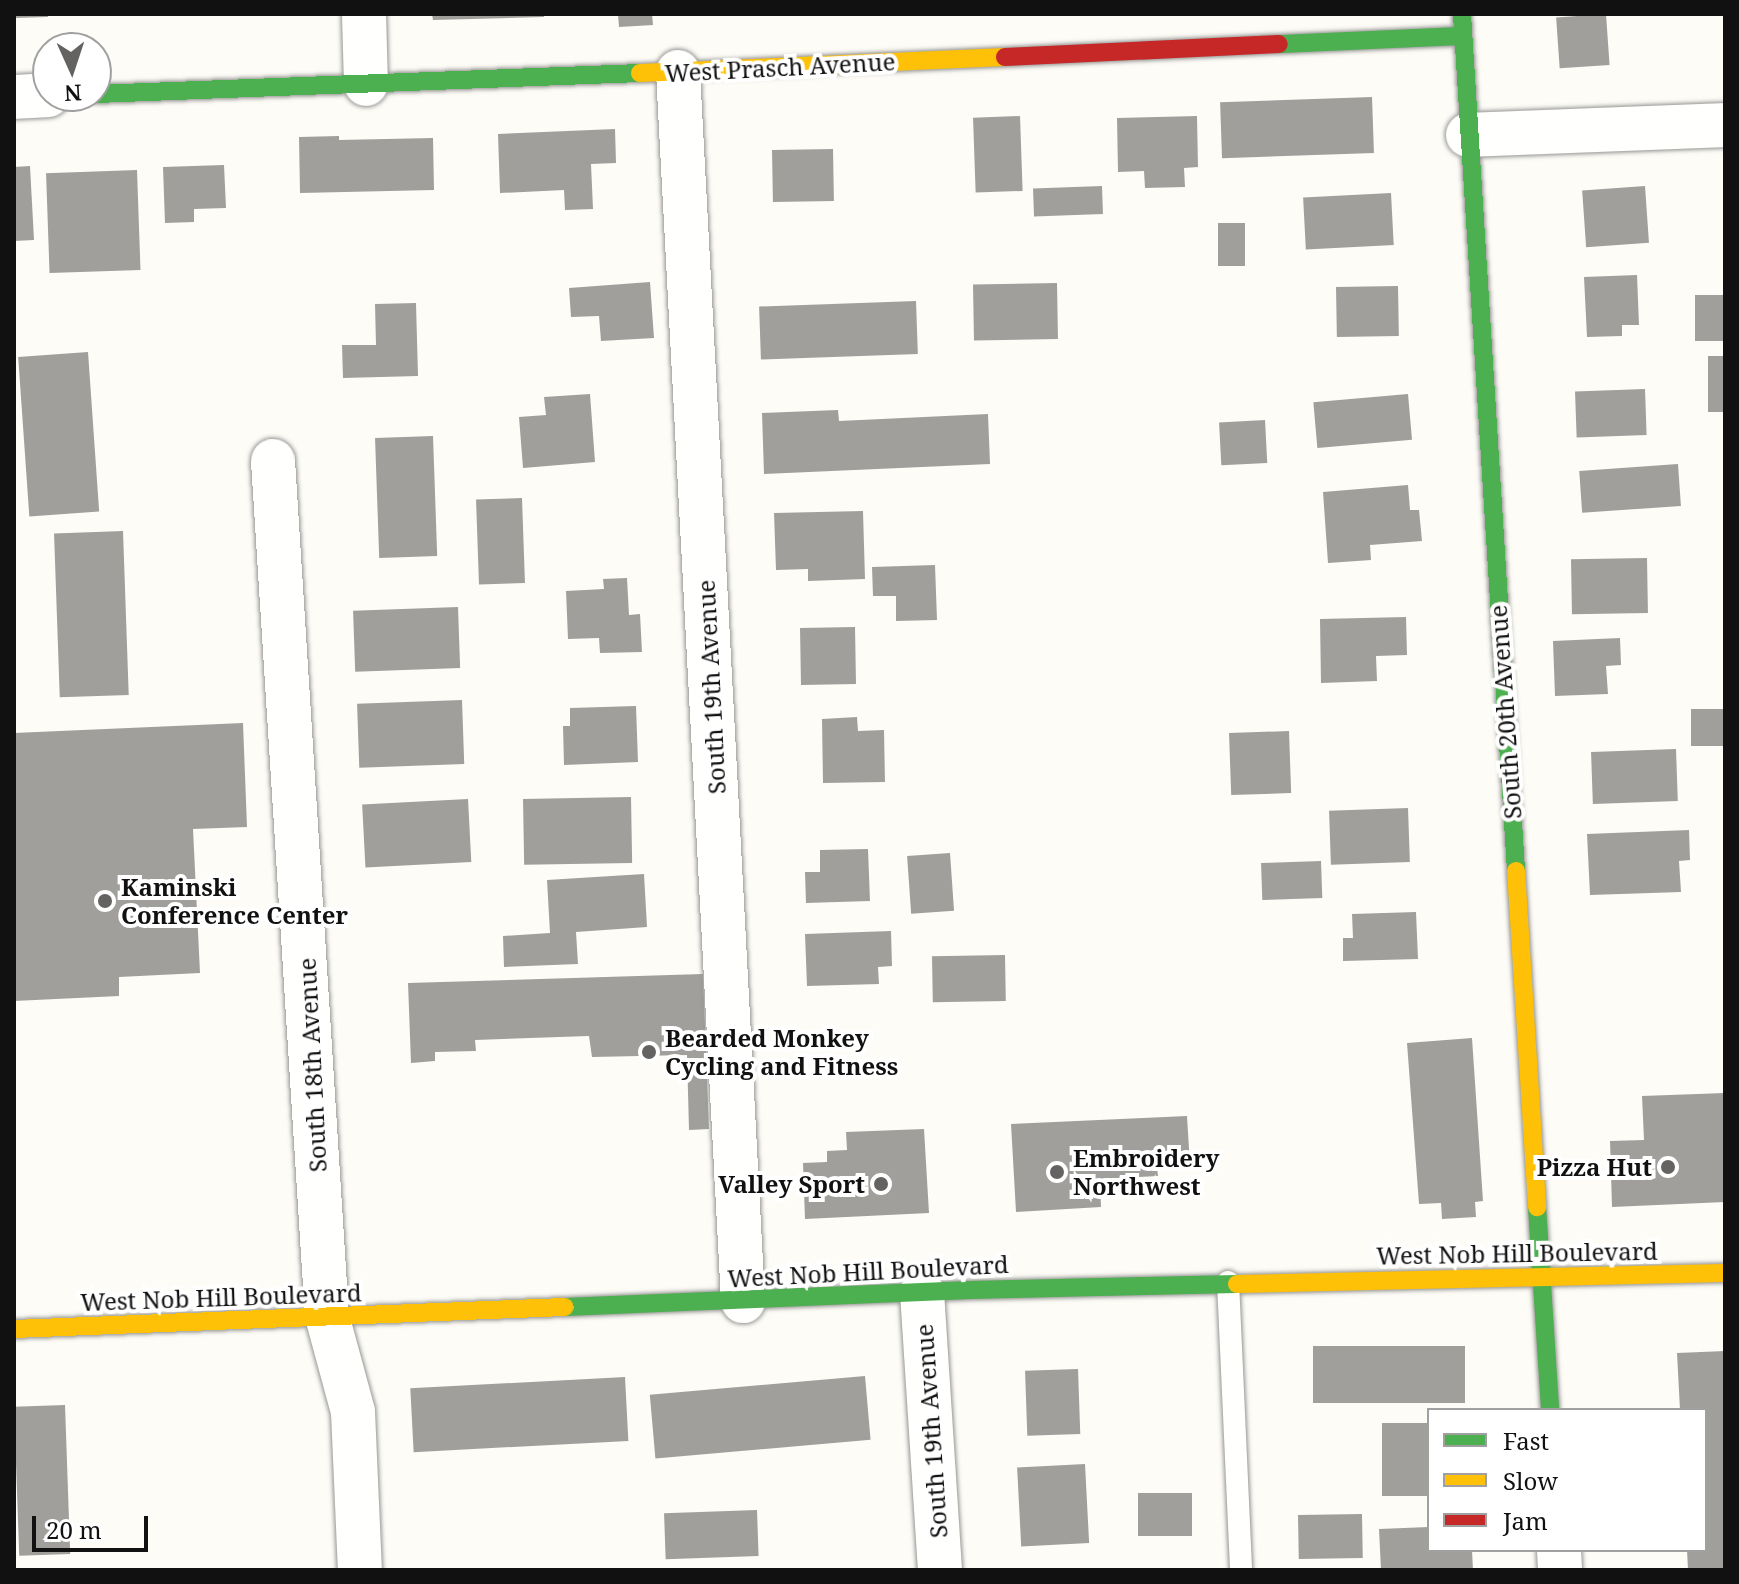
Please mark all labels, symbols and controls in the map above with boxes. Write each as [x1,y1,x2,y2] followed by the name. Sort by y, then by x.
[32,32,112,112] north arrow
[664,47,896,87] street label: West Prasch Avenue
[64,79,83,109] text: N
[691,579,731,795] street label: South 19th Avenue
[1483,604,1527,820] street label: South 20th Avenue
[121,873,348,929] place label: Kaminski Conference Center
[96,892,114,910] marker: Kaminski Conference Center
[292,957,332,1173] street label: South 18th Avenue
[665,1024,898,1080] place label: Bearded Monkey Cycling and Fitness
[640,1043,658,1061] marker: Bearded Monkey Cycling and Fitness
[1073,1144,1219,1200] place label: Embroidery Northwest
[1537,1153,1652,1181] place label: Pizza Hut
[1659,1158,1677,1176] marker: Pizza Hut
[1048,1163,1066,1181] marker: Embroidery Northwest
[718,1170,865,1198] place label: Valley Sport
[872,1175,890,1193] marker: Valley Sport
[1376,1236,1658,1270] street label: West Nob Hill Boulevard
[727,1249,1009,1293] street label: West Nob Hill Boulevard
[80,1278,362,1316] street label: West Nob Hill Boulevard
[909,1323,953,1539] street label: South 19th Avenue
[1427,1408,1707,1552] legend
[1503,1424,1549,1457] text: Fast
[1503,1464,1558,1497] text: Slow
[36,1500,152,1550] scale bar
[1503,1504,1548,1537] text: Jam
[46,1513,102,1546] text: 20 m

